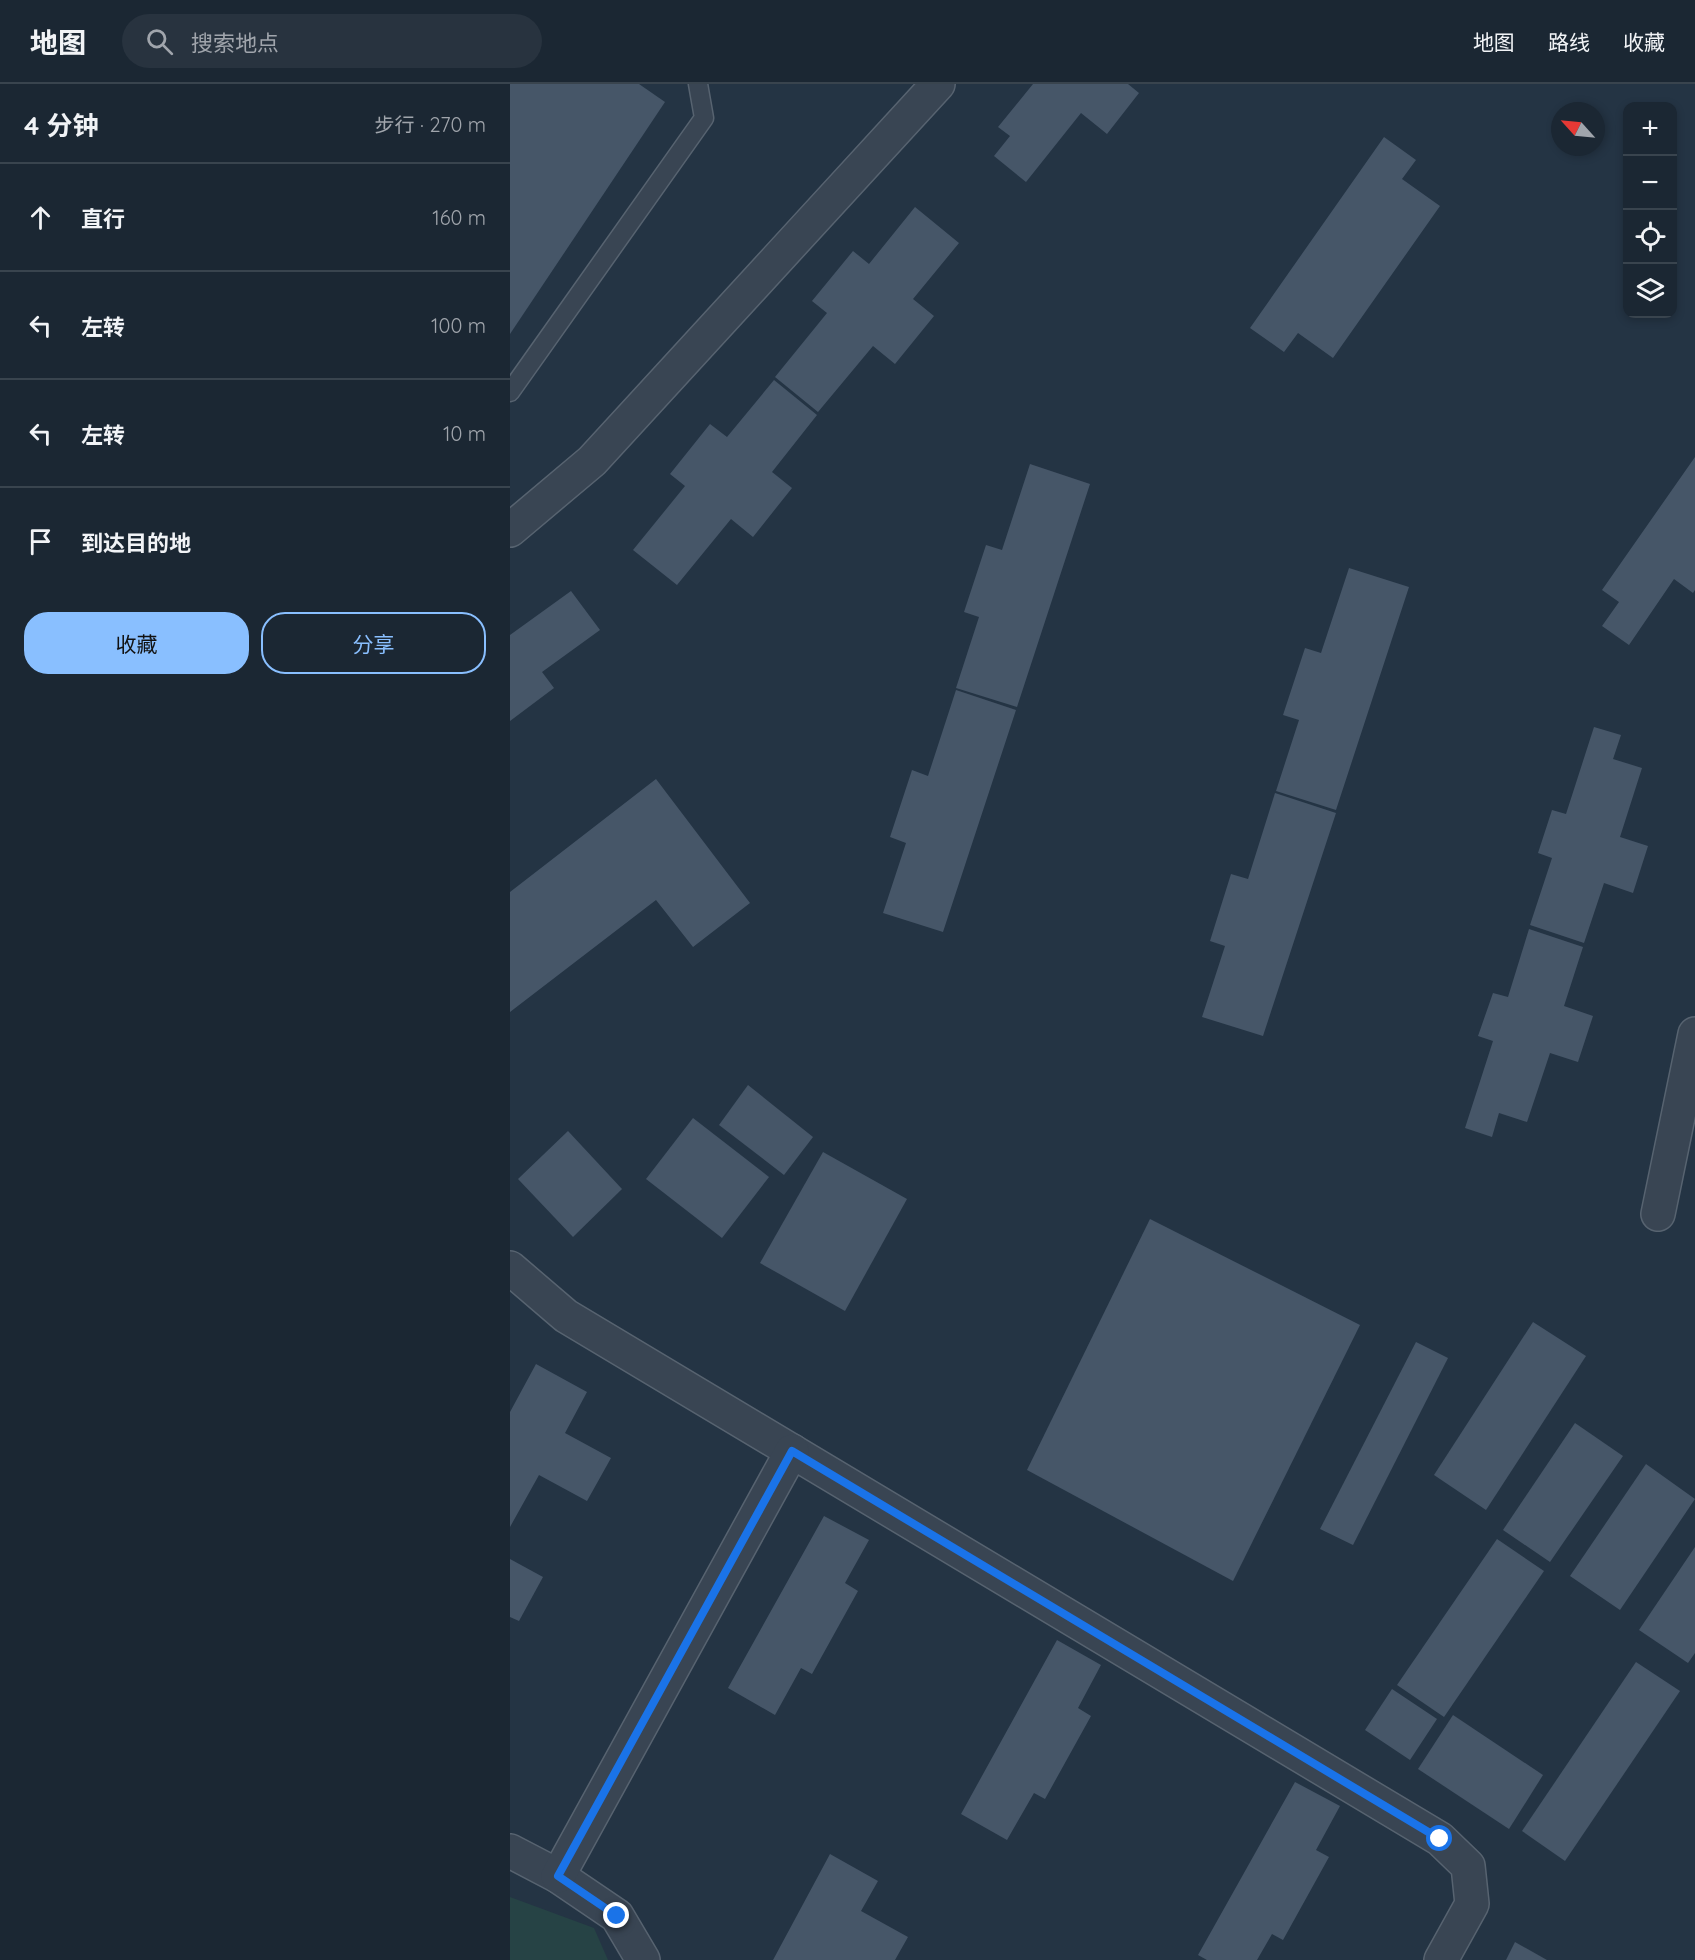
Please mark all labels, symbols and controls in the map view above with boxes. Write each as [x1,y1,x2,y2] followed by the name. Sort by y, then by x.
[122,14,542,68] search box
[30,25,86,60] text: 地图
[143,25,176,58] icon: search
[191,29,279,57] text: 搜索地点
[1473,29,1515,55] text: 地图
[1548,29,1590,55] text: 路线
[1623,29,1665,55] text: 收藏
[1551,102,1605,156] north arrow
[1623,102,1677,318] map controls
[1623,102,1677,156] button: +
[24,109,99,142] text: 4 分钟
[375,112,486,137] text: 步行 · 270 m
[1623,156,1677,210] button: −
[24,201,57,234] icon: ahead
[81,205,125,233] text: 直行
[432,205,486,230] text: 160 m
[1623,210,1677,264] button: locate
[1623,264,1677,318] button: layers
[24,309,57,342] icon: left
[81,313,125,341] text: 左转
[431,313,486,338] text: 100 m
[24,417,57,450] icon: left
[81,421,125,449] text: 左转
[443,421,486,446] text: 10 m
[24,525,57,558] icon: arrive
[81,529,191,557] text: 到达目的地
[24,612,249,674] button: 收藏
[261,612,486,674] button: 分享
[1426,1825,1452,1851] route start
[603,1902,629,1928] route end

